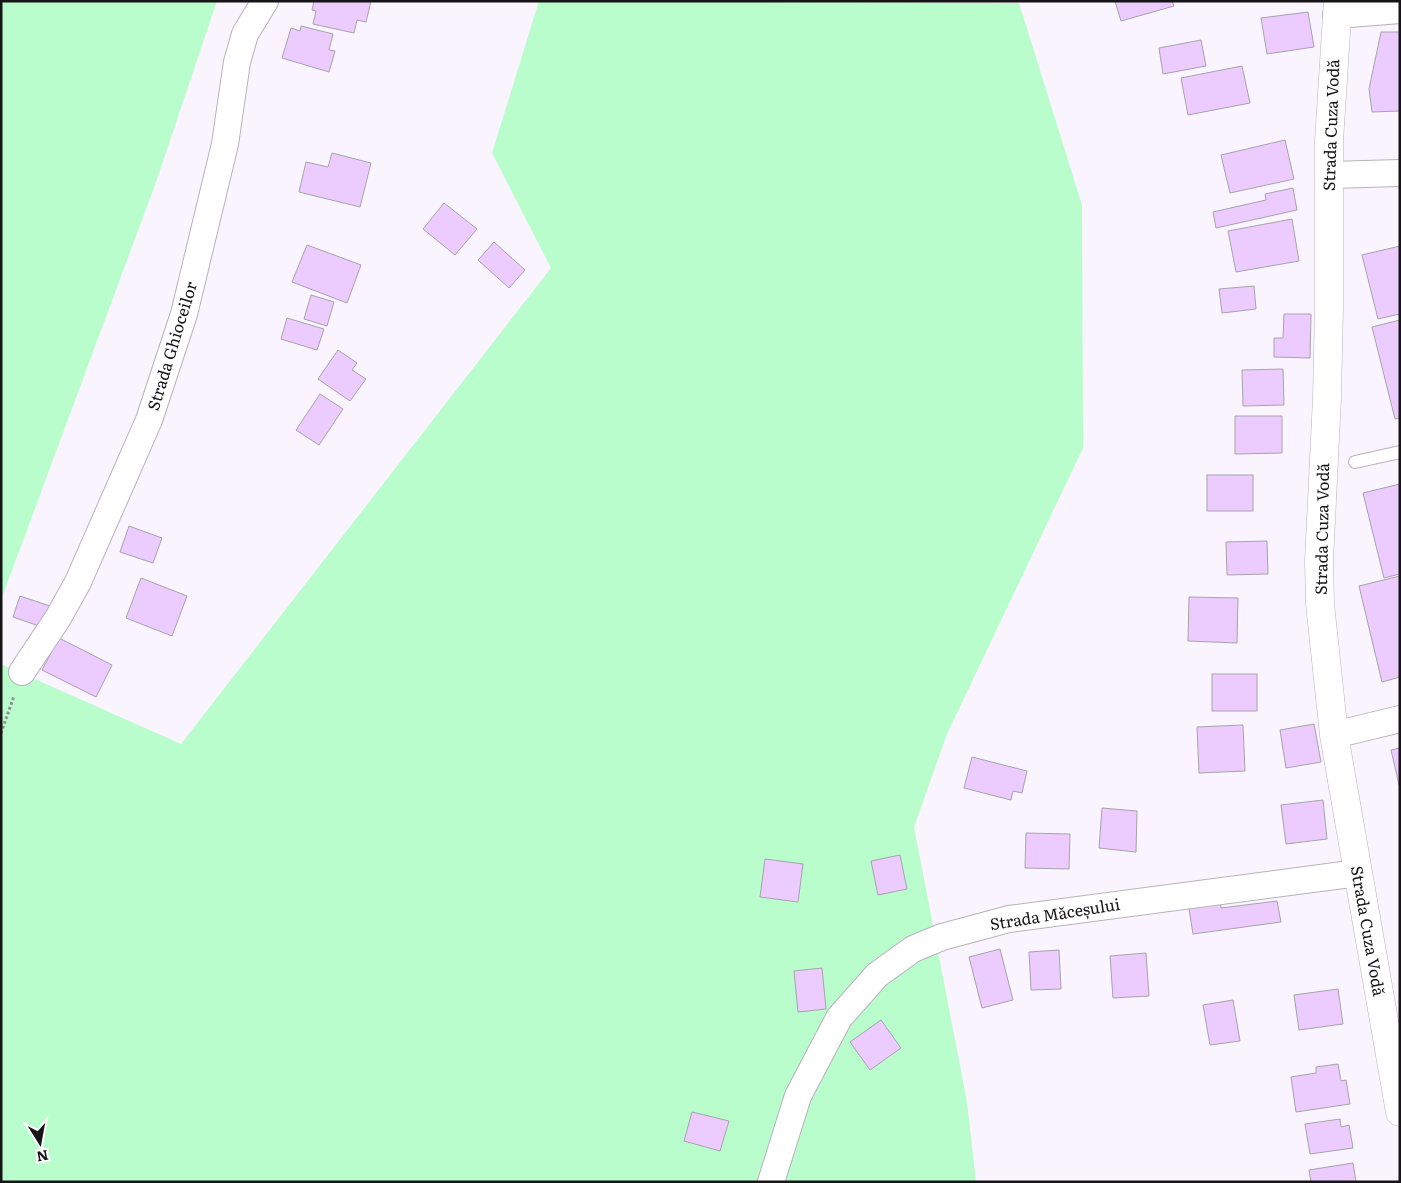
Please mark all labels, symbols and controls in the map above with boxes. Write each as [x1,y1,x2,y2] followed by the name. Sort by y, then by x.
[1316,58,1344,191] street label: Strada Cuza Vodă
[140,278,202,413] street label: Strada Ghioceilor
[1308,462,1334,595] street label: Strada Cuza Vodă
[1346,864,1392,998] street label: Strada Cuza Vodă
[988,891,1122,935] street label: Strada Măceșului
[15,1118,65,1168] north arrow
[35,1146,50,1168] text: N

